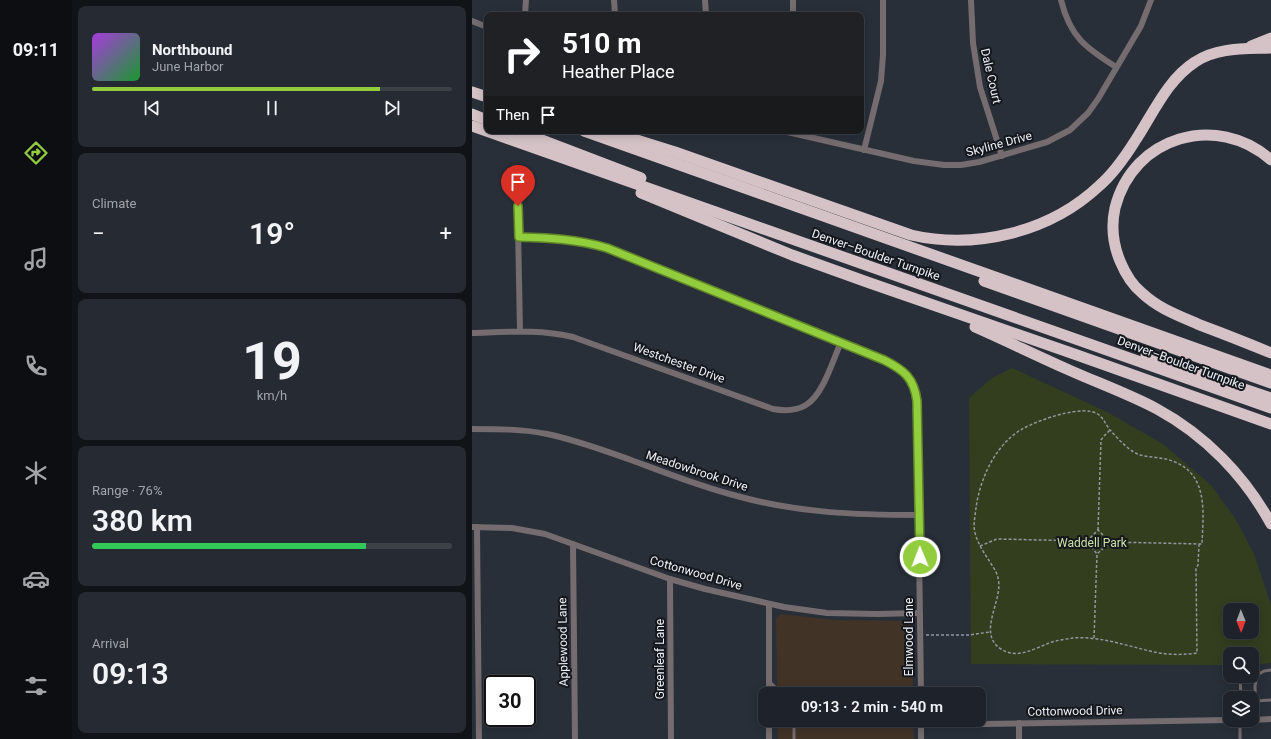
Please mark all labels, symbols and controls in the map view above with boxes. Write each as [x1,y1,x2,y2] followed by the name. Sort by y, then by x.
[562,27,641,60] text: 510 m
[496,28,548,80] icon: right
[13,39,59,60] text: 09:11
[152,41,233,59] text: Northbound
[978,47,1004,105] street label: Dale Court
[152,59,224,74] text: June Harbor
[562,61,675,82] text: Heather Place
[141,97,163,119] icon: previous
[261,97,283,119] icon: pause
[381,97,403,119] icon: next
[537,104,559,126] icon: arrive
[496,106,529,124] text: Then
[965,128,1033,160] street label: Skyline Drive
[22,139,50,167] icon: directions
[501,165,535,206] pin
[507,171,529,193] icon: arrive
[92,196,136,211] text: Climate
[249,216,295,251] text: 19°
[92,221,105,246] text: −
[440,221,452,246] text: +
[810,226,942,284] street label: Denver–Boulder Turnpike
[22,245,50,273] icon: music
[242,331,302,392] text: 19
[1115,333,1247,393] street label: Denver–Boulder Turnpike
[631,340,727,386] street label: Westchester Drive
[22,352,50,380] icon: phone
[257,388,287,403] text: km/h
[644,448,750,494] street label: Meadowbrook Drive
[22,459,50,487] icon: climate
[92,483,162,498] text: Range · 76%
[92,503,193,538] text: 380 km
[899,536,941,578] position arrow
[1057,536,1128,550] park label: Waddell Park
[648,553,744,593] street label: Cottonwood Drive
[22,565,50,593] icon: car
[555,597,571,687] street label: Applewood Lane
[902,598,916,676] street label: Elmwood Lane
[1223,603,1259,639] north arrow
[1223,603,1259,727] map controls
[653,619,667,699] street label: Greenleaf Lane
[92,636,129,651] text: Arrival
[1223,647,1259,683] button: search
[92,656,169,691] text: 09:13
[22,672,50,700] icon: filters
[484,675,536,727] speed limit sign: 30
[1223,691,1259,727] button: layers
[801,698,943,716] text: 09:13 · 2 min · 540 m
[1027,703,1123,719] street label: Cottonwood Drive

